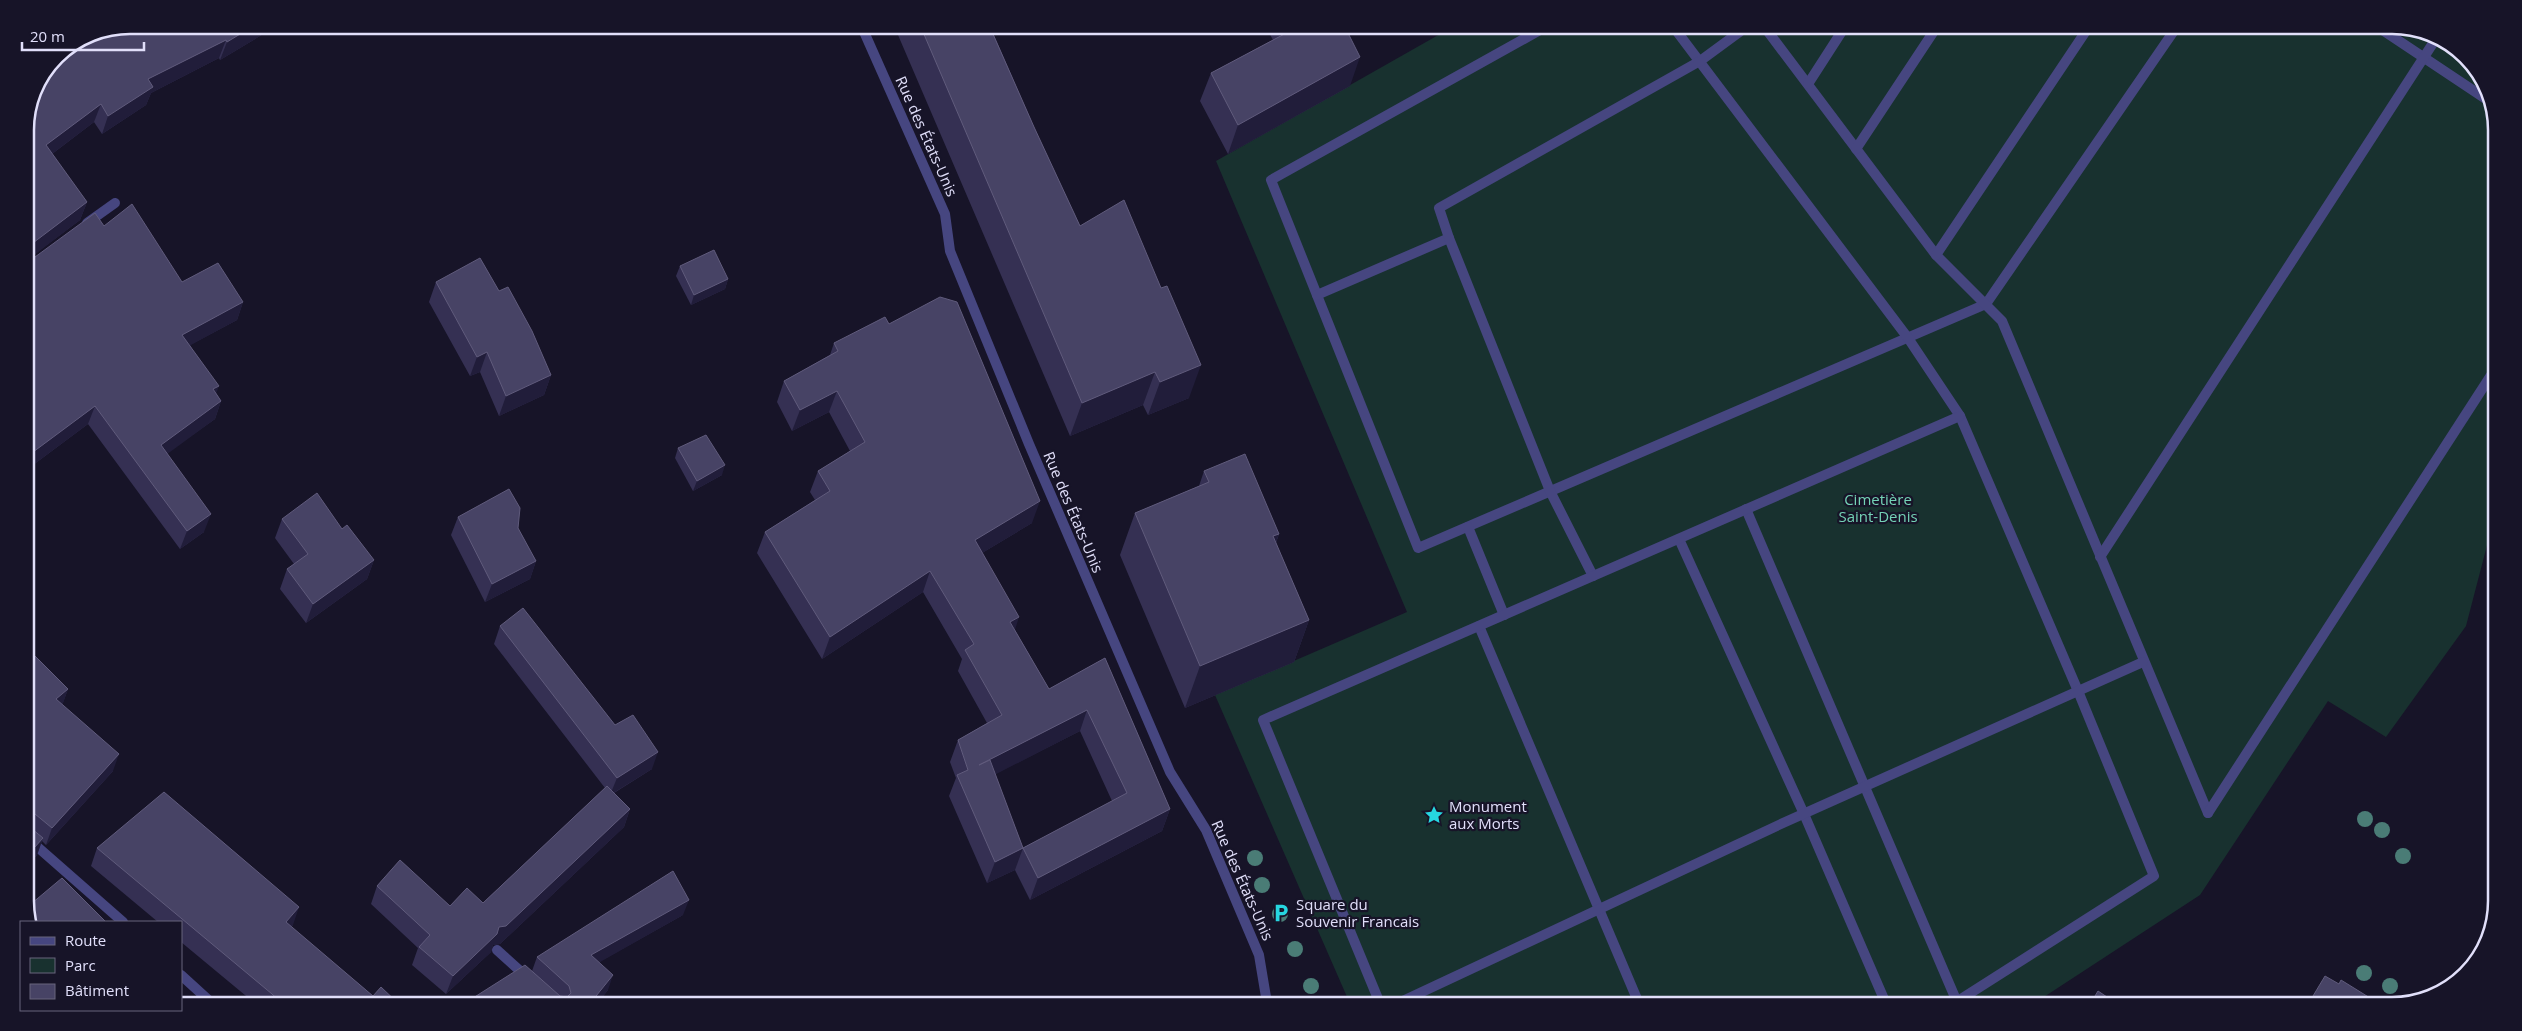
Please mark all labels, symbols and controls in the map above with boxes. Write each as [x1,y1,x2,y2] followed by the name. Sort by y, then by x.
[22,20,145,52] scale bar
[30,26,65,46] text: 20 m
[891,73,963,199] street label: Rue des États-Unis
[1039,448,1109,576] street label: Rue des États-Unis
[1838,489,1918,526] park label: Cimetière Saint-Denis
[1449,796,1527,833] place label: Monument aux Morts
[1423,804,1445,826] place icon: Monument aux Morts
[1207,817,1279,943] street label: Rue des États-Unis
[1296,894,1419,931] place label: Square du Souvenir Francais
[1270,902,1292,924] parking icon: Square du Souvenir Francais
[20,921,182,1011] legend
[65,930,106,950] text: Route
[65,955,96,975] text: Parc
[65,980,129,1000] text: Bâtiment

